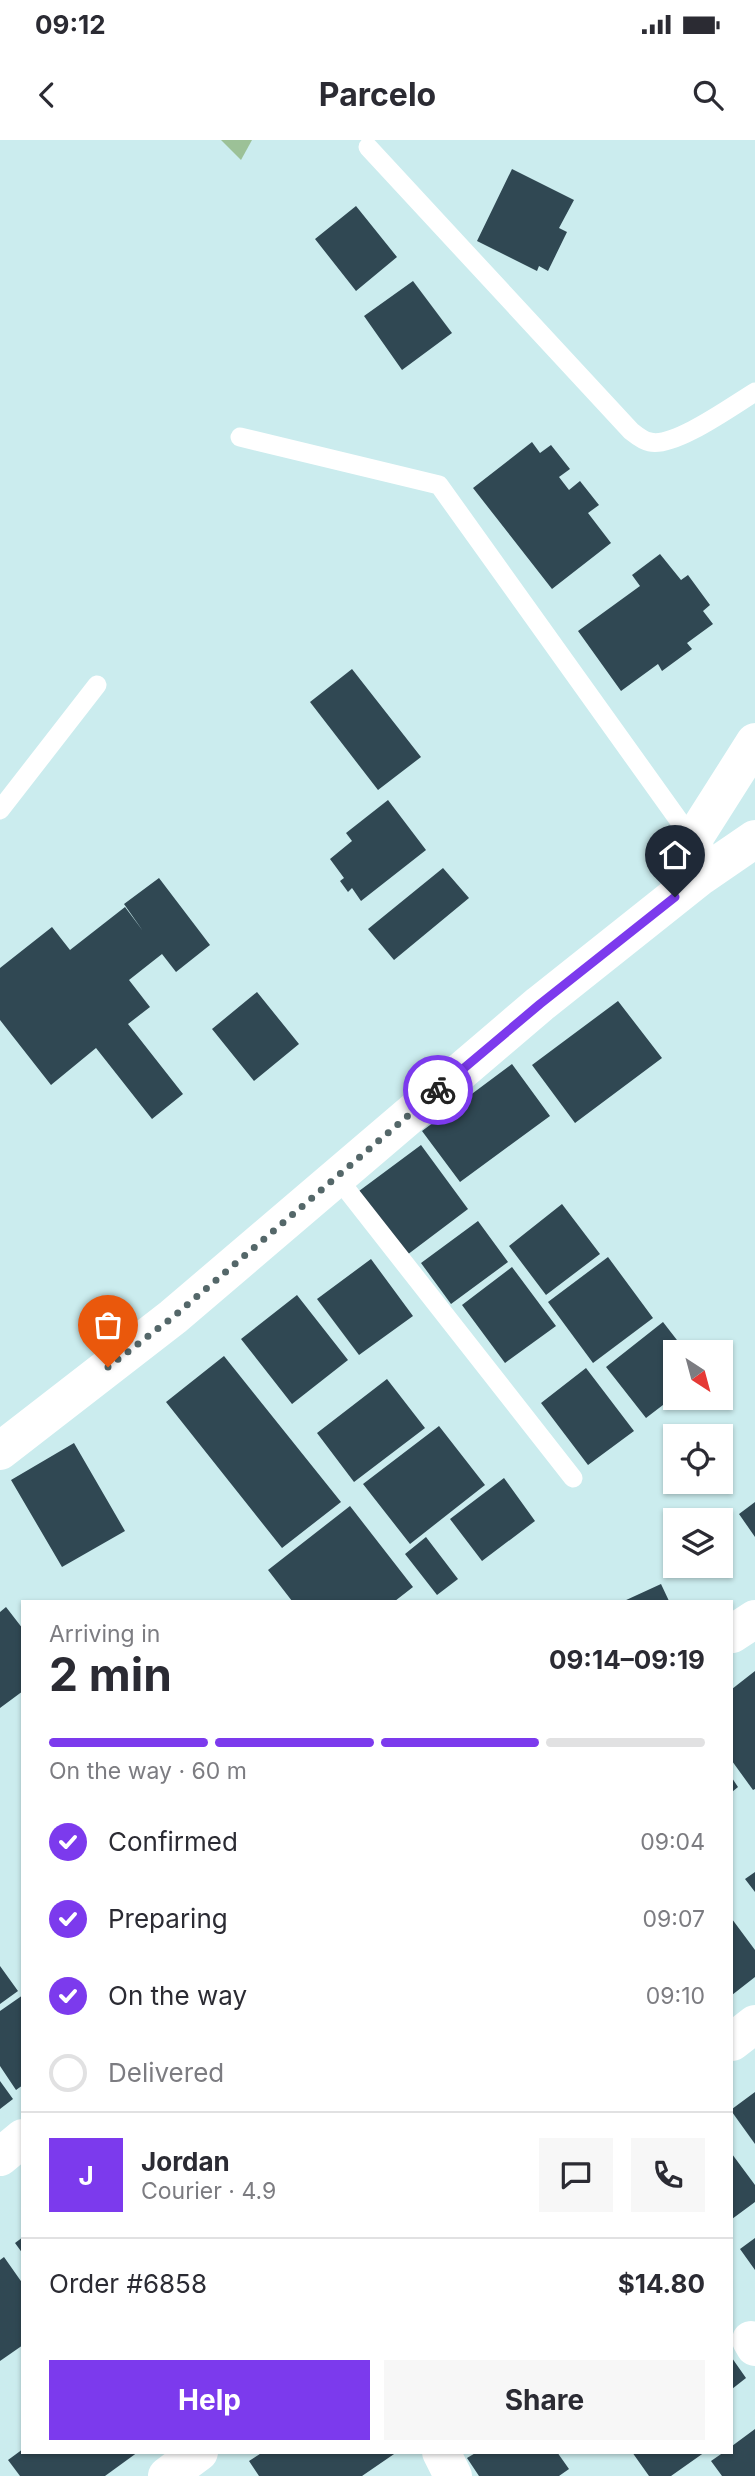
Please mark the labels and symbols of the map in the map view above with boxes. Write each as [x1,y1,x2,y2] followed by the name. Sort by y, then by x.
[645,825,705,897] pin
[403,1055,473,1125] courier
[78,1295,138,1367] pin
[663,1340,733,1410] north arrow

